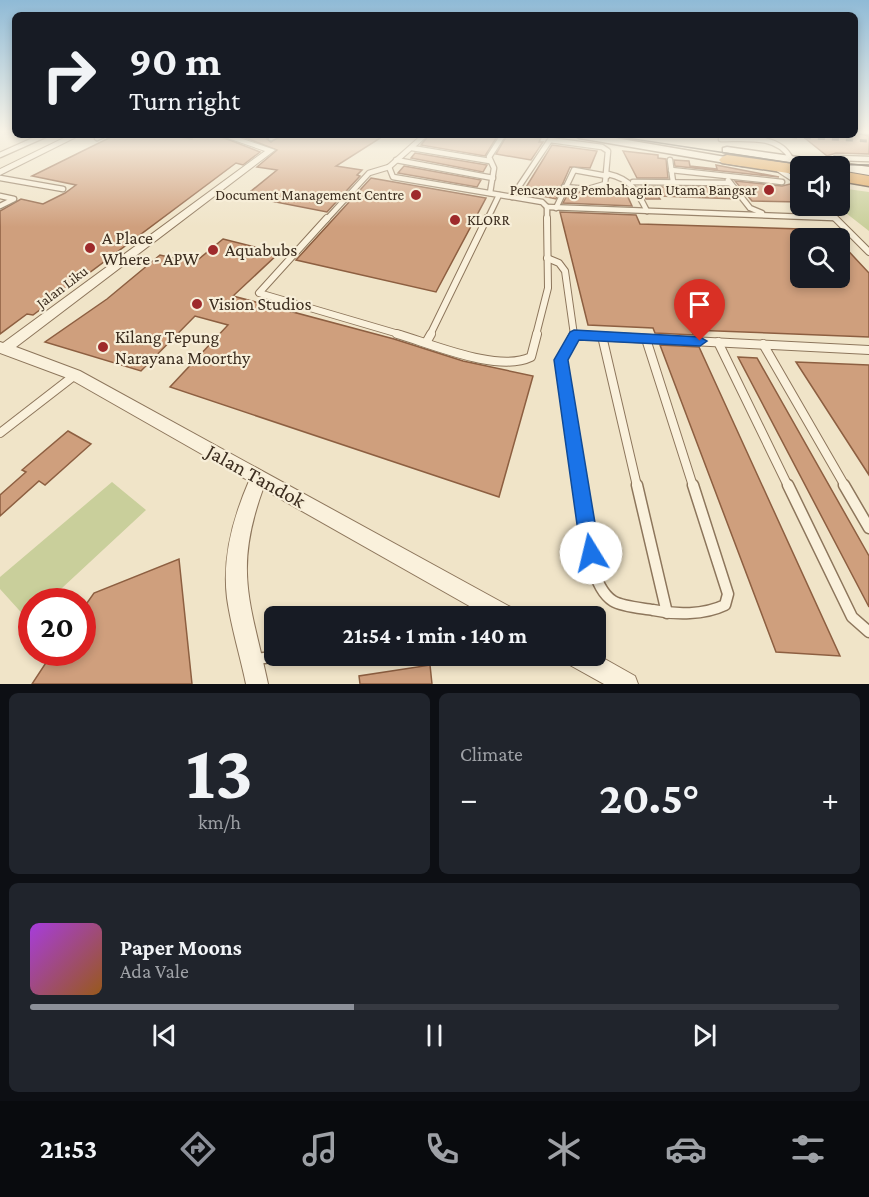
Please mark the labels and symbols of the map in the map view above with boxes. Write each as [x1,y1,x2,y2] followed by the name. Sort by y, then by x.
[510,182,758,199] place label: Pencawang Pembahagian Utama Bangsar
[762,183,776,197] marker: Pencawang Pembahagian Utama Bangsar
[215,187,404,204] place label: Document Management Centre
[409,188,423,202] marker: Document Management Centre
[467,212,510,228] place label: KLORR
[448,213,462,227] marker: KLORR
[102,228,200,269] place label: A Place Where - APW
[225,240,297,260] place label: Aquabubs
[83,241,97,255] marker: A Place Where - APW
[206,243,220,257] marker: Aquabubs
[32,263,91,313] street label: Jalan Liku
[674,279,725,341] pin
[209,294,312,314] place label: Vision Studios
[190,297,204,311] marker: Vision Studios
[115,327,251,368] place label: Kilang Tepung Narayana Moorthy
[96,340,110,354] marker: Kilang Tepung Narayana Moorthy
[201,438,310,513] street label: Jalan Tandok
[559,521,623,585] position arrow
[18,588,96,666] speed limit sign: 20

